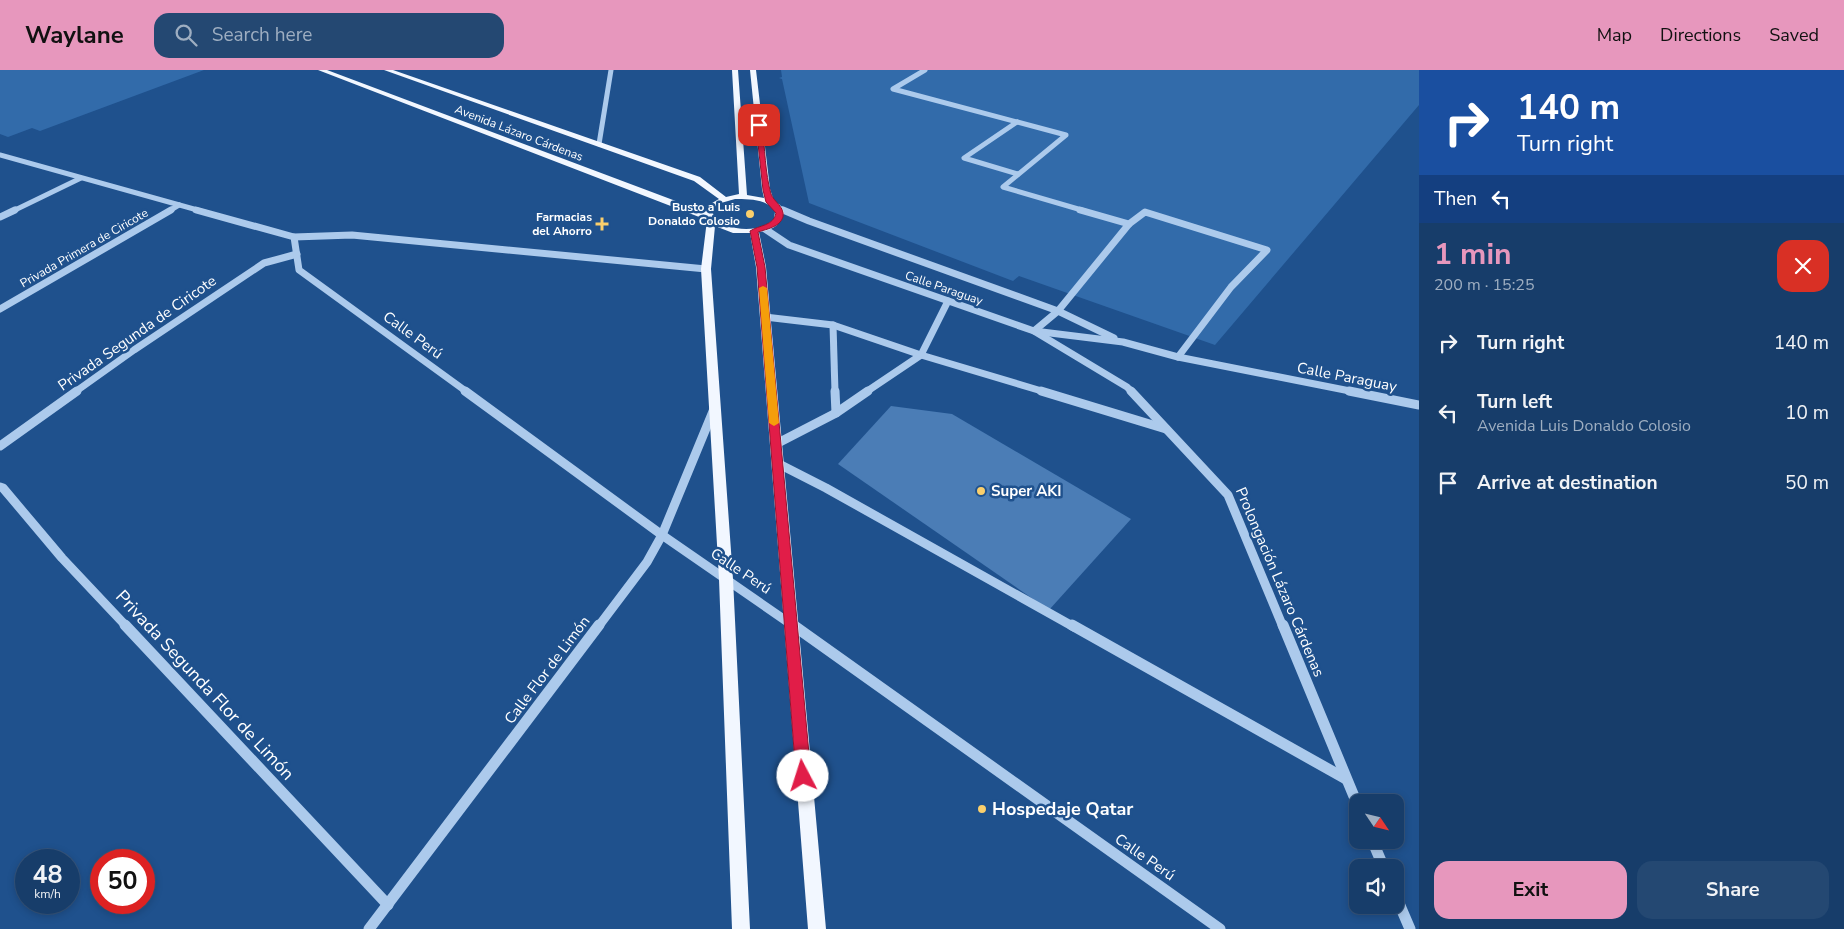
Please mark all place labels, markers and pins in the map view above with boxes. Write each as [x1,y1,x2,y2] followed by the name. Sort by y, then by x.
[738,104,780,146] pin
[648,199,740,229] place label: Busto a Luis Donaldo Colosio
[744,208,756,220] marker: Busto a Luis Donaldo Colosio
[532,209,592,239] place label: Farmacias del Ahorro
[596,218,608,230] marker: Farmacias del Ahorro
[991,481,1062,501] place label: Super AKI
[975,485,987,497] marker: Super AKI
[992,797,1133,821] place label: Hospedaje Qatar
[976,803,988,815] marker: Hospedaje Qatar

